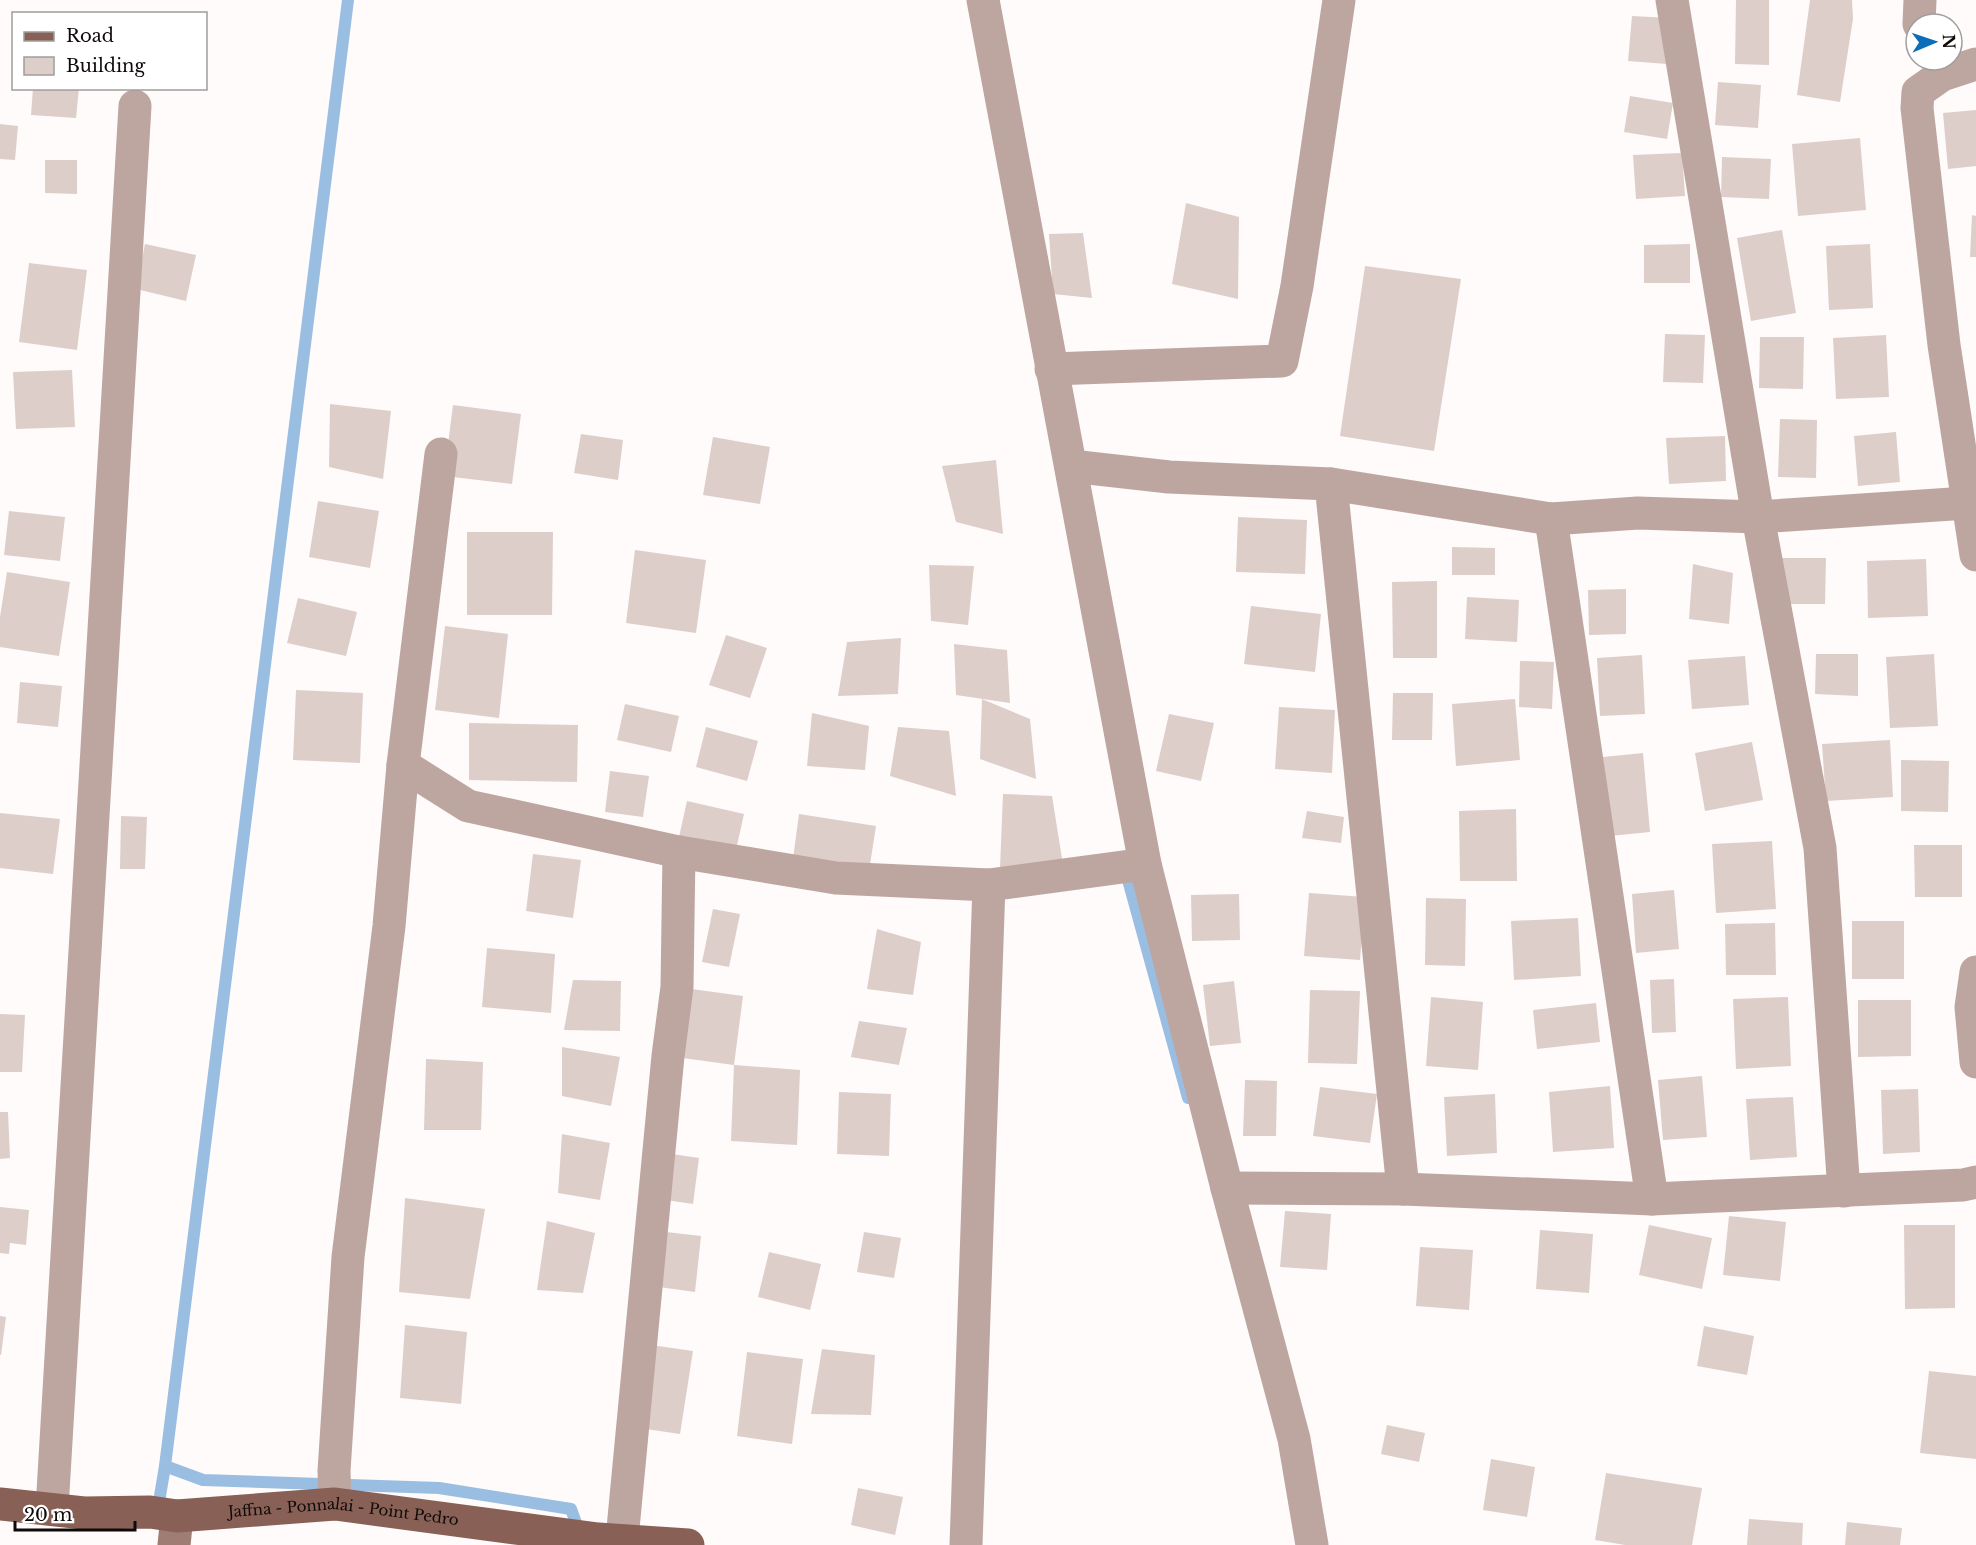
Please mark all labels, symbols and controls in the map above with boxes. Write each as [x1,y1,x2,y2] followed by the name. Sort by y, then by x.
[12,12,207,90] legend
[1904,12,1964,72] north arrow
[66,25,114,47] text: Road
[1939,34,1959,49] text: N
[66,55,145,77] text: Building
[15,1494,135,1532] scale bar
[225,1494,460,1529] street label: Jaffna - Ponnalai - Point Pedro
[24,1504,72,1526] text: 20 m

